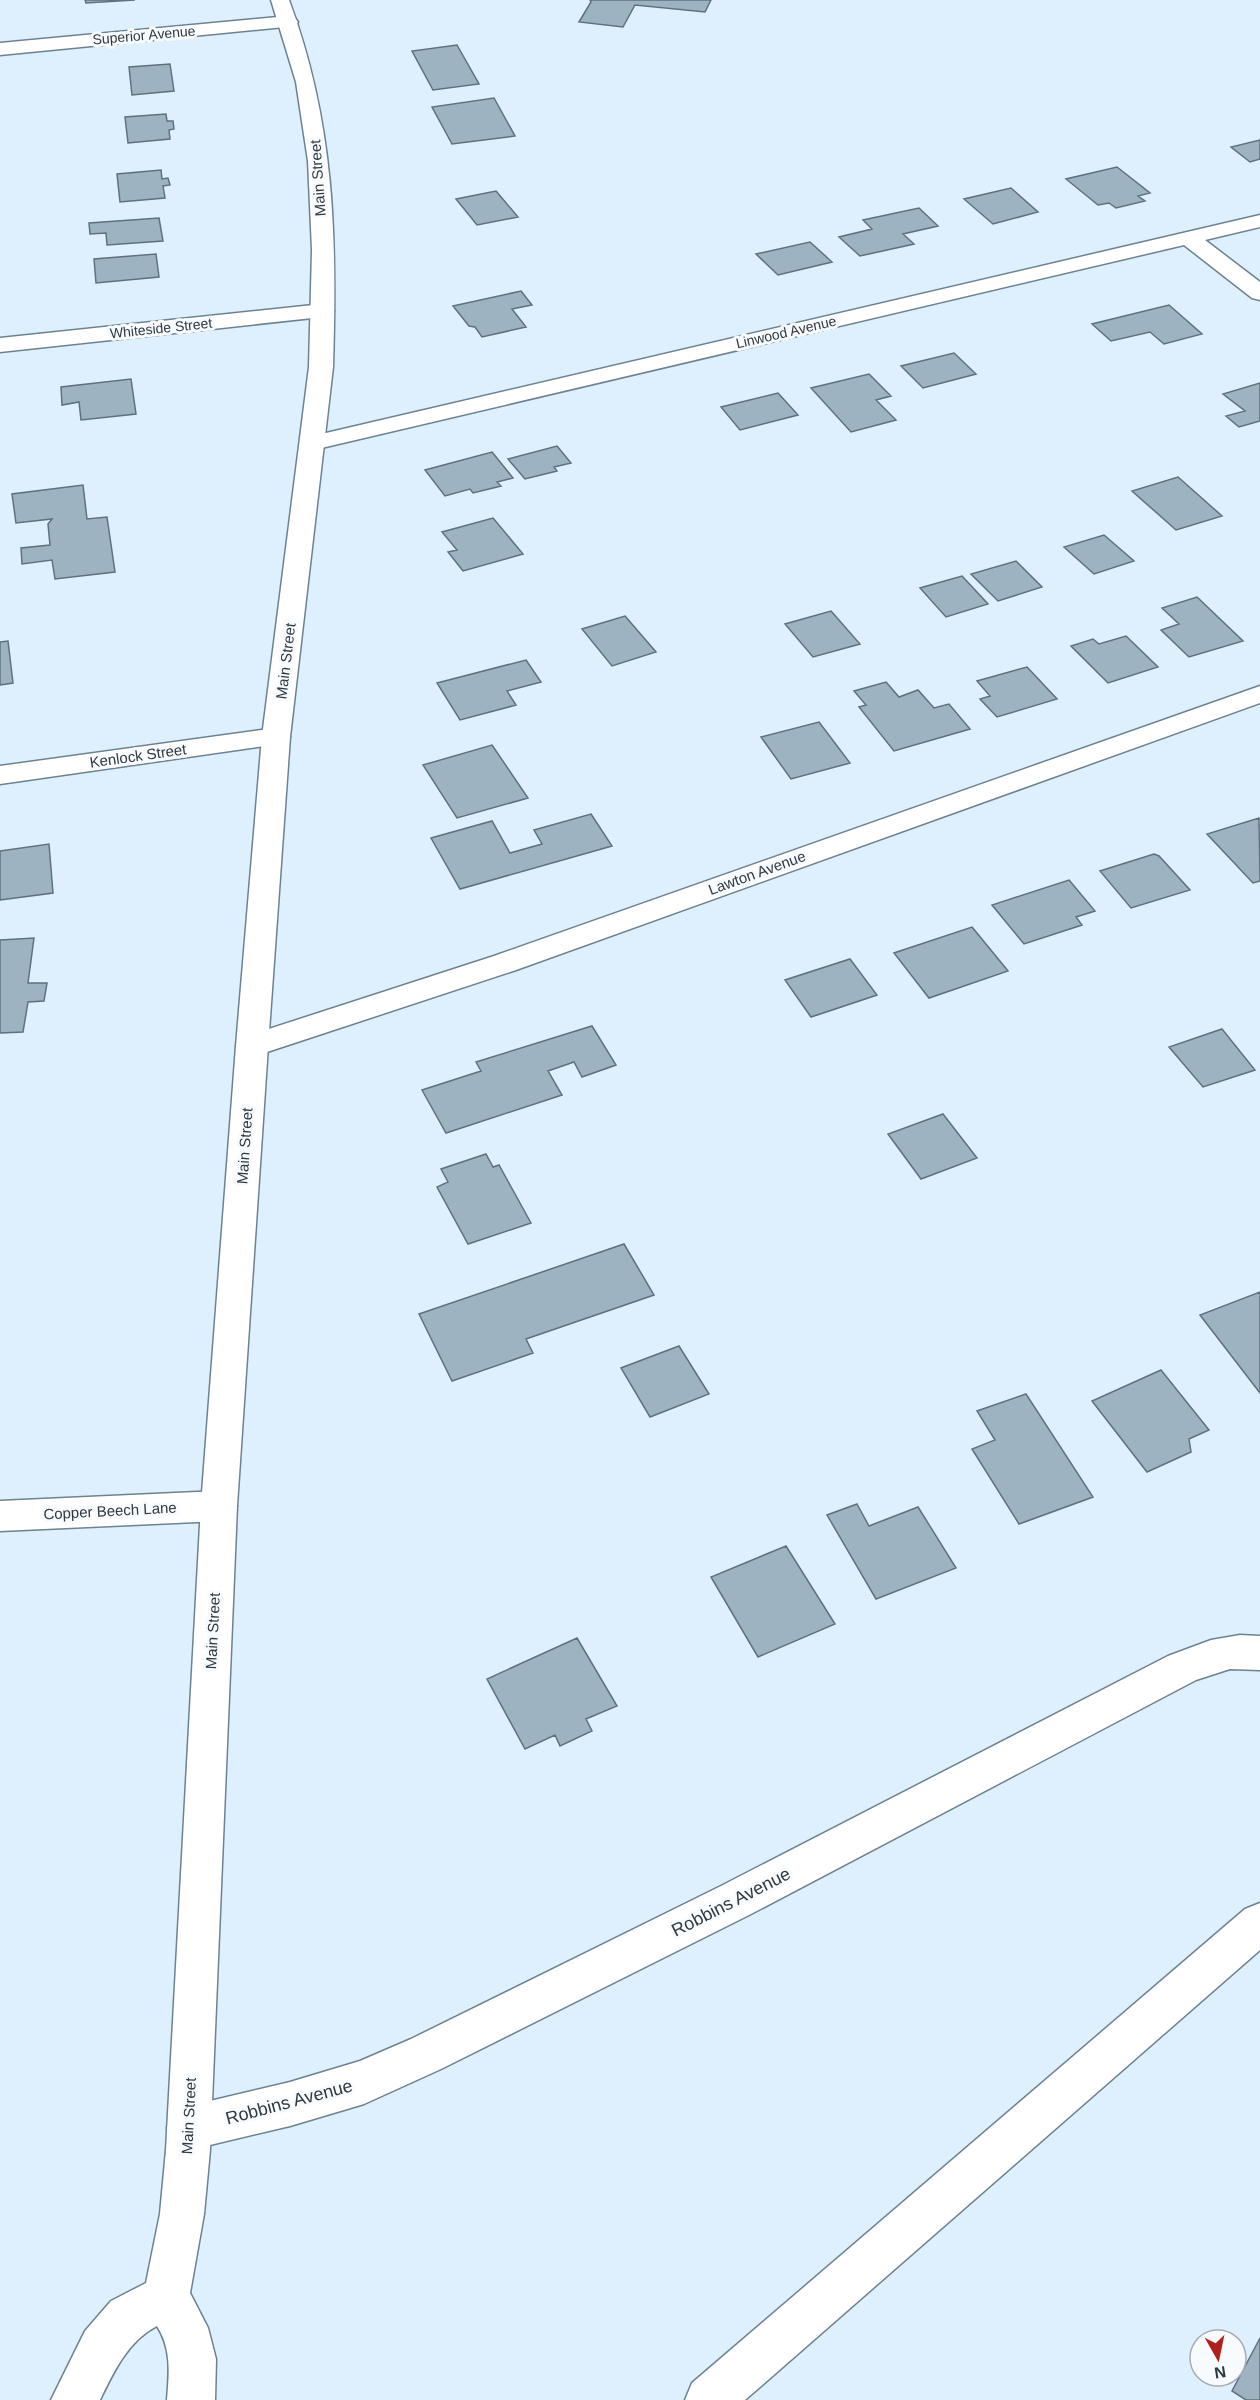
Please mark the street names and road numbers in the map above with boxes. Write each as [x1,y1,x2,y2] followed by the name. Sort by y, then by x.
[92,23,196,47] street label: Superior Avenue
[306,138,329,217] street label: Main Street
[734,313,838,351] street label: Linwood Avenue
[109,315,213,341] street label: Whiteside Street
[272,621,299,700] street label: Main Street
[88,740,188,771] street label: Kenlock Street
[706,847,808,898] street label: Lawton Avenue
[233,1106,256,1185] street label: Main Street
[43,1499,177,1522] street label: Copper Beech Lane
[202,1591,223,1670] street label: Main Street
[668,1863,794,1941] street label: Robbins Avenue
[223,2075,355,2129] street label: Robbins Avenue
[178,2076,199,2155] street label: Main Street

